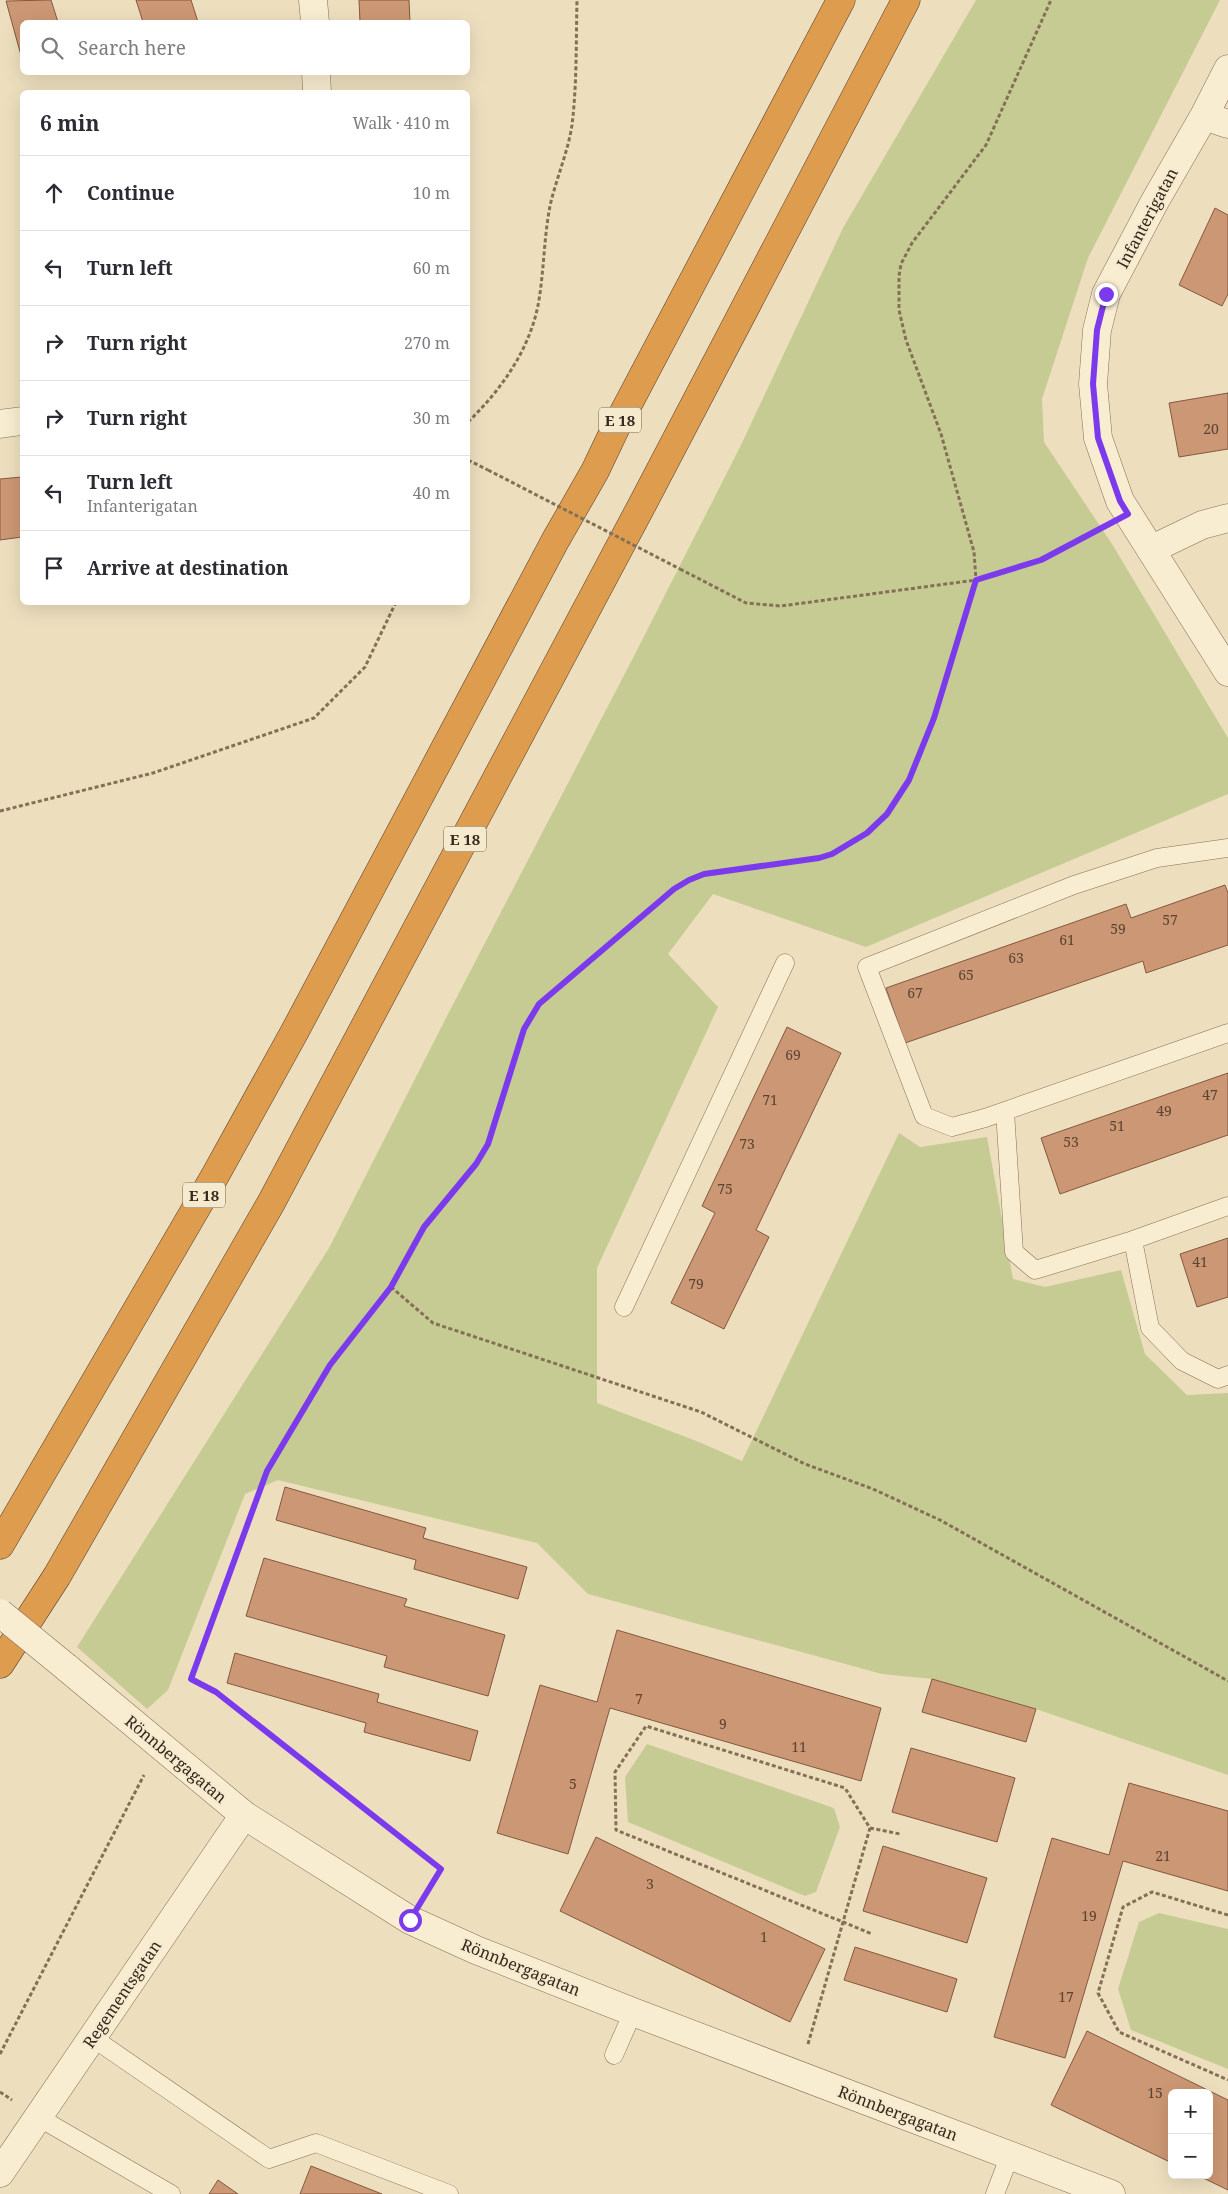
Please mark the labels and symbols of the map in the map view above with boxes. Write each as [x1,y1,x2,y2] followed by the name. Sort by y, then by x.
[1111,164,1183,272] street label: Infanterigatan
[1095,283,1118,306] route end
[599,408,641,432] road number: E 18
[1203,419,1219,438] house number: 20
[444,826,486,852] road number: E 18
[1162,910,1178,929] house number: 57
[1110,919,1126,938] house number: 59
[1059,930,1075,949] house number: 61
[1008,948,1024,967] house number: 63
[958,965,974,984] house number: 65
[907,983,923,1002] house number: 67
[785,1045,801,1064] house number: 69
[1202,1085,1218,1104] house number: 47
[762,1090,778,1109] house number: 71
[1156,1101,1172,1120] house number: 49
[1109,1116,1125,1135] house number: 51
[1063,1132,1079,1151] house number: 53
[739,1134,755,1153] house number: 73
[717,1179,733,1198] house number: 75
[183,1182,225,1208] road number: E 18
[1192,1252,1208,1271] house number: 41
[688,1274,704,1293] house number: 79
[635,1689,643,1708] house number: 7
[120,1710,232,1808] street label: Rönnbergagatan
[719,1714,727,1733] house number: 9
[791,1737,807,1756] house number: 11
[569,1774,577,1793] house number: 5
[1155,1846,1171,1865] house number: 21
[646,1874,654,1893] house number: 3
[1081,1906,1097,1925] house number: 19
[399,1909,422,1932] route start
[760,1927,768,1946] house number: 1
[458,1933,584,2001] street label: Rönnbergagatan
[78,1936,166,2052] street label: Regementsgatan
[1058,1987,1074,2006] house number: 17
[835,2080,961,2146] street label: Rönnbergagatan
[1147,2083,1163,2102] house number: 15

